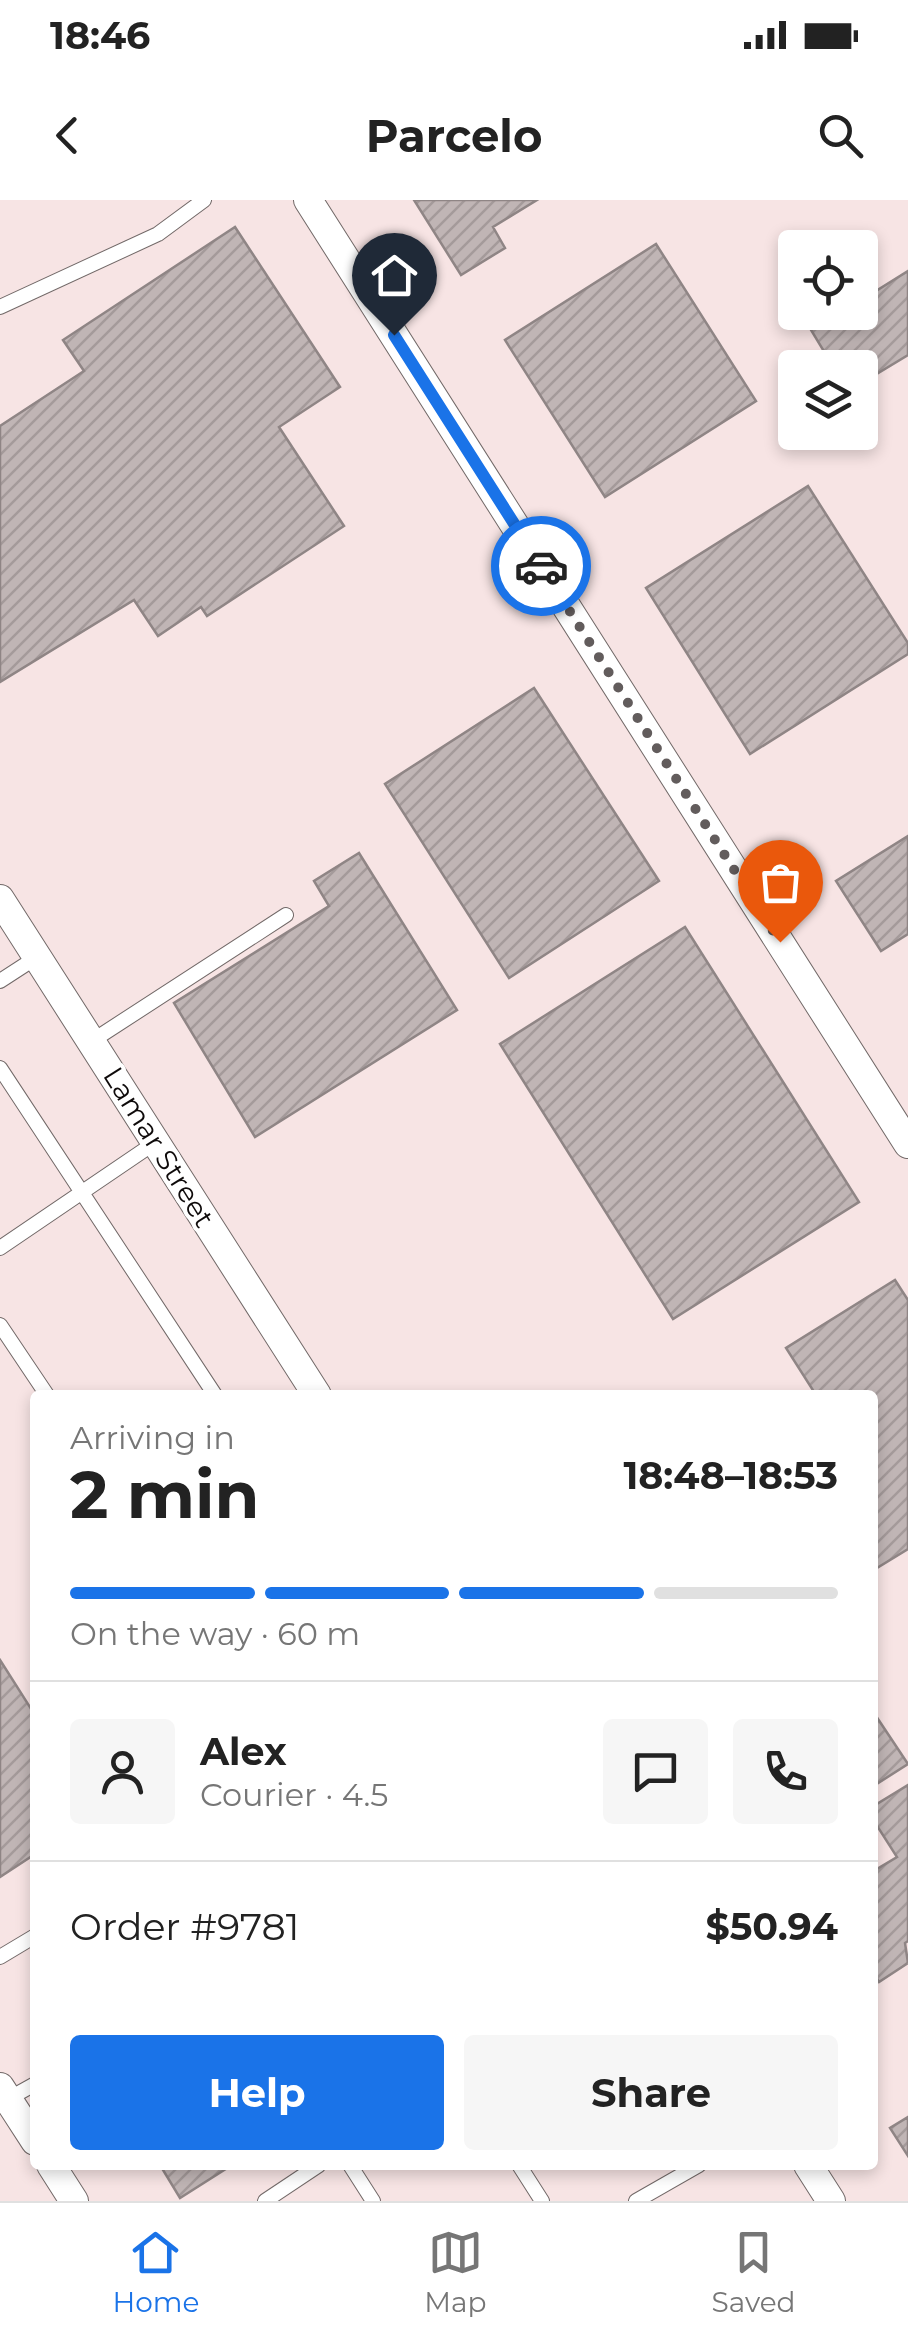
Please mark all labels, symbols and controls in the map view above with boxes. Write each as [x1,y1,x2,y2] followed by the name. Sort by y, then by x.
[50,12,150,59] text: 18:46
[40,108,95,163] icon: back
[366,108,542,163] text: Parcelo
[813,108,868,163] icon: search
[778,230,878,450] map controls
[778,230,878,330] button: locate
[352,233,437,336] pin
[367,248,422,303] icon: home
[778,350,878,450] button: layers
[491,516,591,616] courier
[514,539,569,594] icon: car
[738,840,823,943] pin
[753,855,808,910] icon: bag
[96,1061,222,1233] street label: Lamar Street
[70,1418,235,1457] text: Arriving in
[623,1452,838,1499] text: 18:48–18:53
[70,1455,259,1534] text: 2 min
[70,1614,360,1653] text: On the way · 60 m
[70,1719,175,1824] button: person
[603,1719,708,1824] button: chat
[733,1719,838,1824] button: phone
[200,1728,287,1775] text: Alex
[200,1775,388,1814] text: Courier · 4.5
[70,1903,299,1950] text: Order #9781
[706,1903,838,1950] text: $50.94
[70,2035,444,2150] button: Help
[464,2035,838,2150] button: Share
[112,2225,199,2319] tab: Home
[424,2225,487,2319] tab: Map
[711,2225,796,2319] tab: Saved

